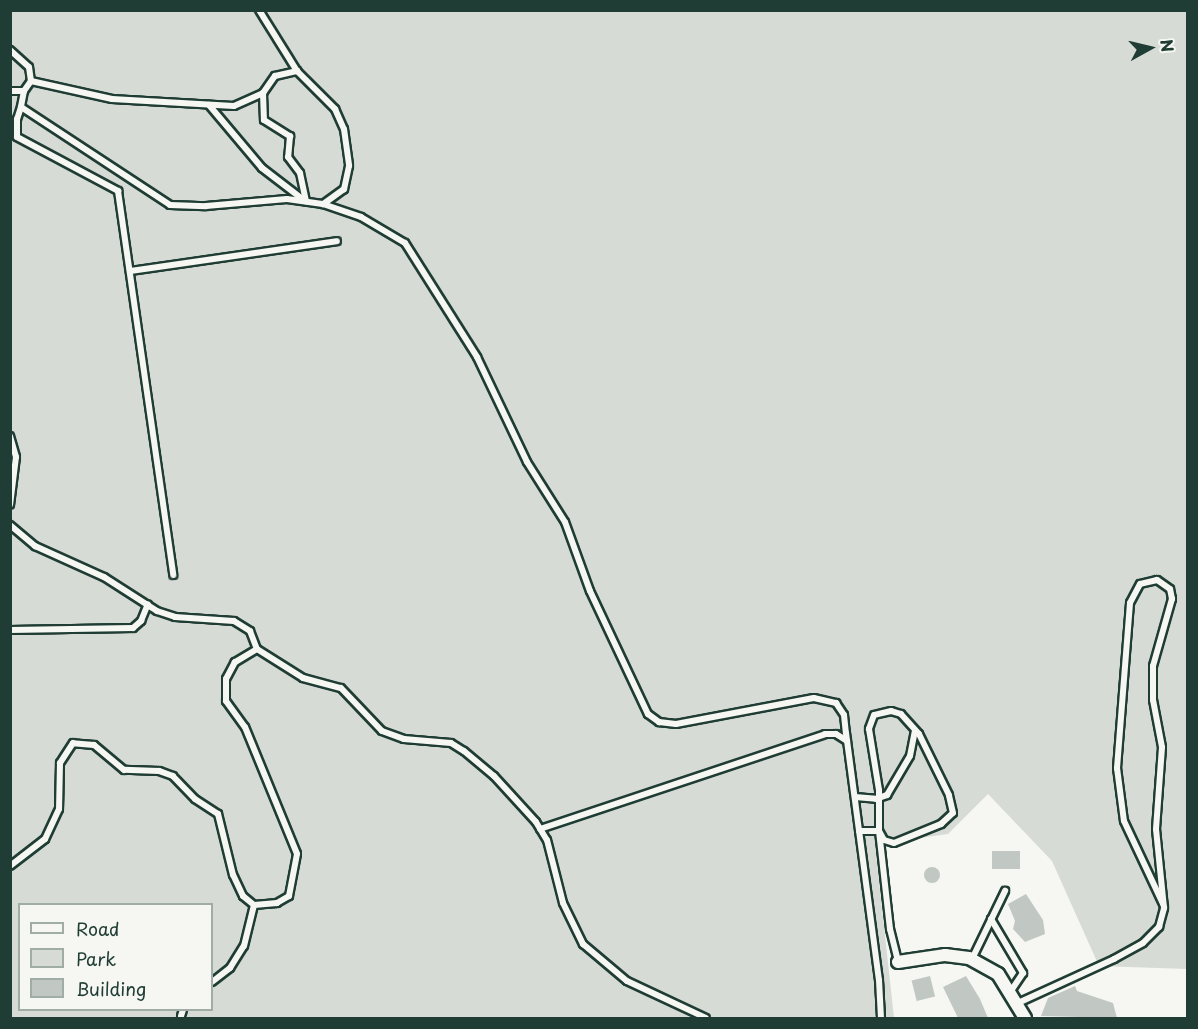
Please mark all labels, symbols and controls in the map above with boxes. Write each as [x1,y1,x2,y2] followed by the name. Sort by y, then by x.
[1120,18,1180,78] north arrow
[1155,38,1181,53] text: N
[18,903,213,1011] legend
[76,915,120,942] text: Road
[76,945,116,972] text: Park
[76,975,146,1002] text: Building

